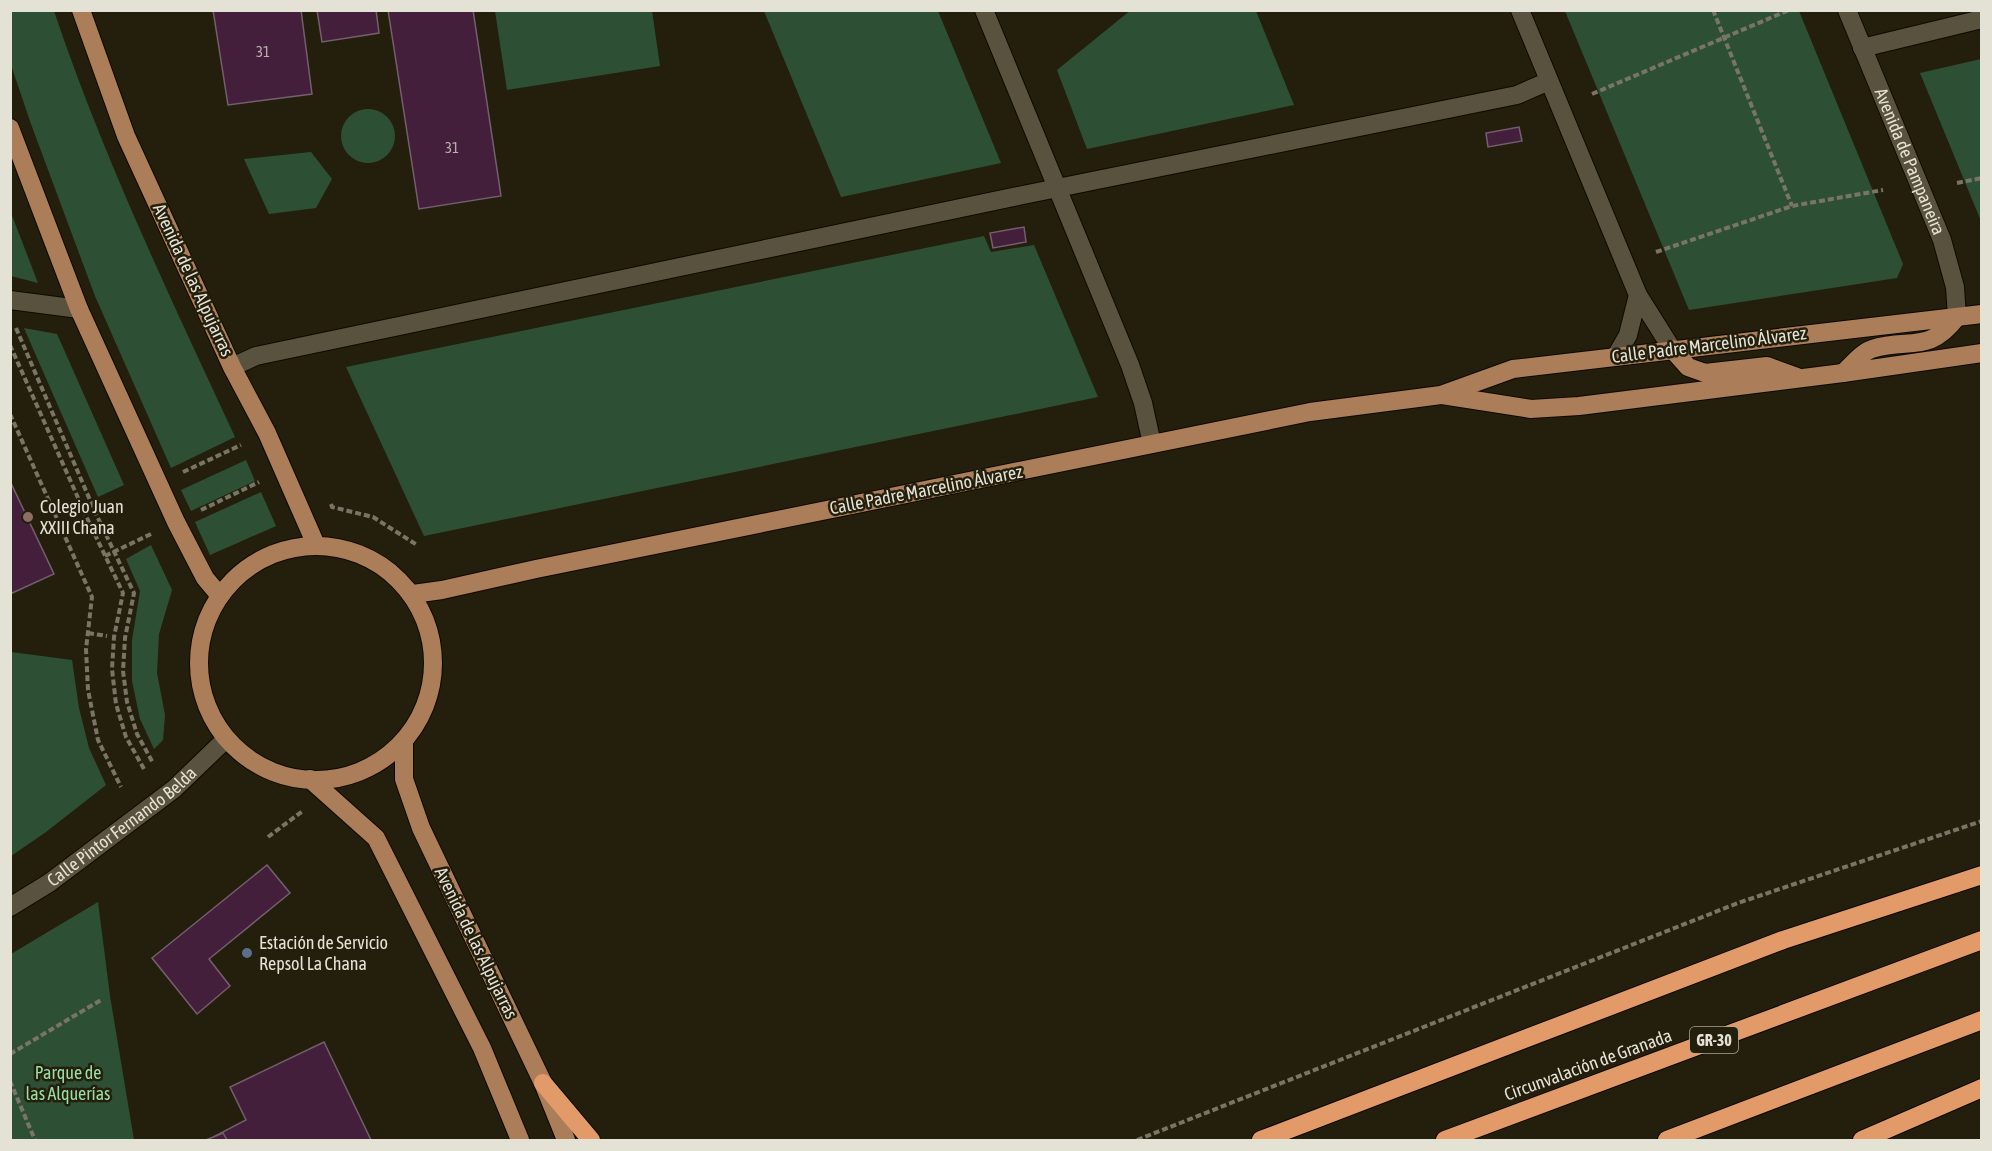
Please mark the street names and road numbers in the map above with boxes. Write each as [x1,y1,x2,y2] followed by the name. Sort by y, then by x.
[1870,85,1950,238] street label: Avenida de Pampaneira
[149,200,238,359] street label: Avenida de las Alpujarras
[1610,322,1808,367] street label: Calle Padre Marcelino Álvarez
[828,460,1025,519] street label: Calle Padre Marcelino Álvarez
[43,762,201,891] street label: Calle Pintor Fernando Belda
[431,864,522,1022] street label: Avenida de las Alpujarras
[1501,1024,1675,1105] street label: Circunvalación de Granada
[1690,1027,1738,1053] road number: GR-30

